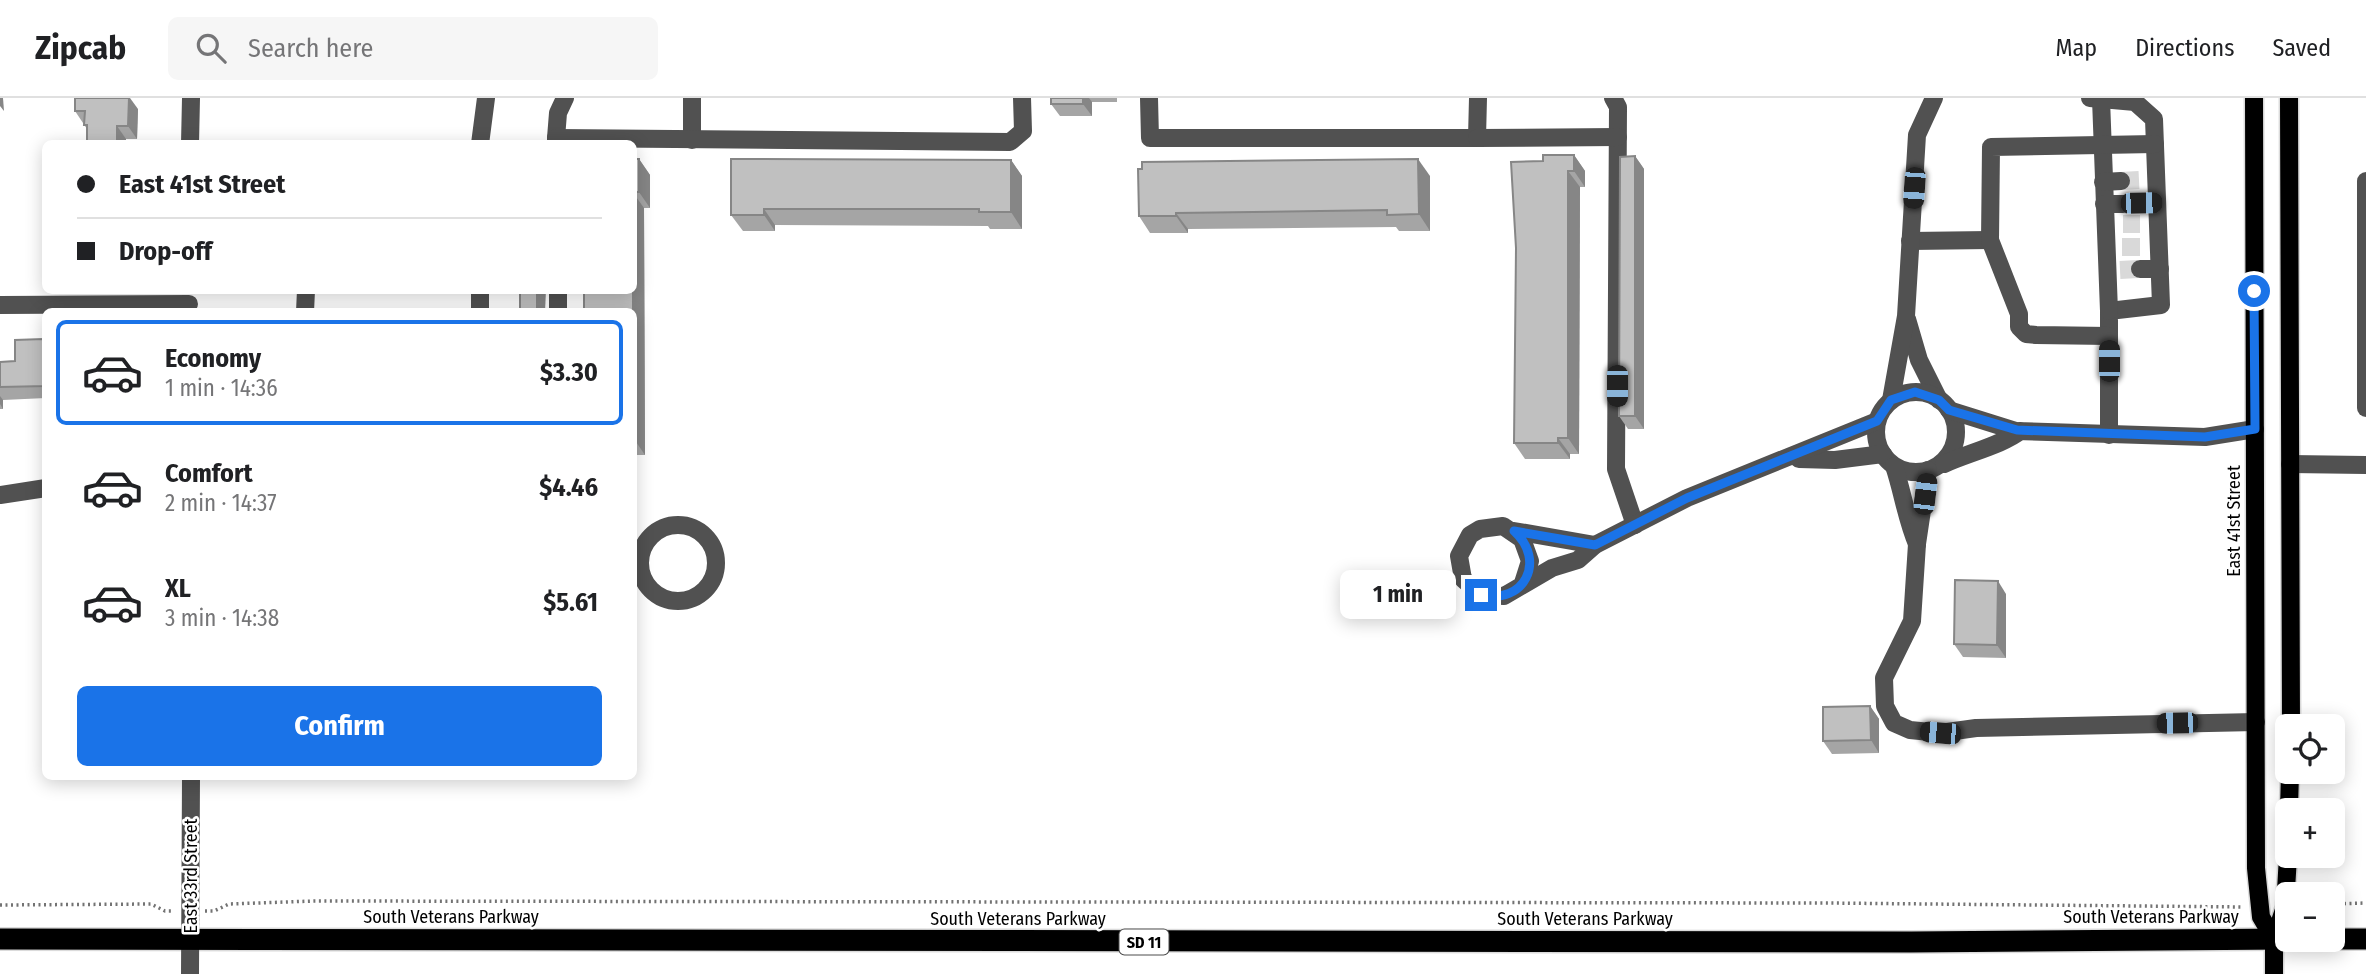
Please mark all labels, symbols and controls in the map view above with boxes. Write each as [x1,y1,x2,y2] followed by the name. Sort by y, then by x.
[168,17,658,80] search box
[35,28,126,68] text: Zipcab
[192,29,230,67] icon: search
[248,33,373,64] text: Search here
[2056,34,2097,62] text: Map
[2135,34,2234,62] text: Directions
[2272,34,2331,62] text: Saved
[1903,166,1926,210] car
[119,169,285,200] text: East 41st Street
[2120,192,2163,214] car
[119,236,212,267] text: Drop-off
[2238,275,2270,307] route start
[2099,340,2120,382] car
[81,341,144,404] icon: car
[165,343,261,374] text: Economy
[540,357,598,388] text: $3.30
[1607,365,1628,407] car
[165,374,278,402] text: 1 min · 14:36
[81,456,144,519] icon: car
[165,458,253,489] text: Comfort
[2223,465,2245,577] street label: East 41st Street
[539,472,598,503] text: $4.46
[1913,472,1938,516] car
[165,489,277,517] text: 2 min · 14:37
[1341,570,1456,620] callout: 1 min
[81,571,144,634] icon: car
[165,573,191,604] text: XL
[1465,579,1497,611] route end
[1373,580,1423,608] text: 1 min
[543,587,598,618] text: $5.61
[165,604,279,632] text: 3 min · 14:38
[77,686,602,766] button: Confirm
[2156,712,2199,734] car
[2275,714,2345,952] map controls
[2275,714,2345,784] button: locate
[1919,721,1962,745] car
[2275,798,2345,868] button: +
[180,818,202,933] street label: East 33rd Street
[2275,882,2345,952] button: −
[363,906,539,928] street label: South Veterans Parkway
[2063,906,2239,928] street label: South Veterans Parkway
[930,908,1106,930] street label: South Veterans Parkway
[1497,908,1673,930] street label: South Veterans Parkway
[1120,930,1168,954] road number: SD 11

